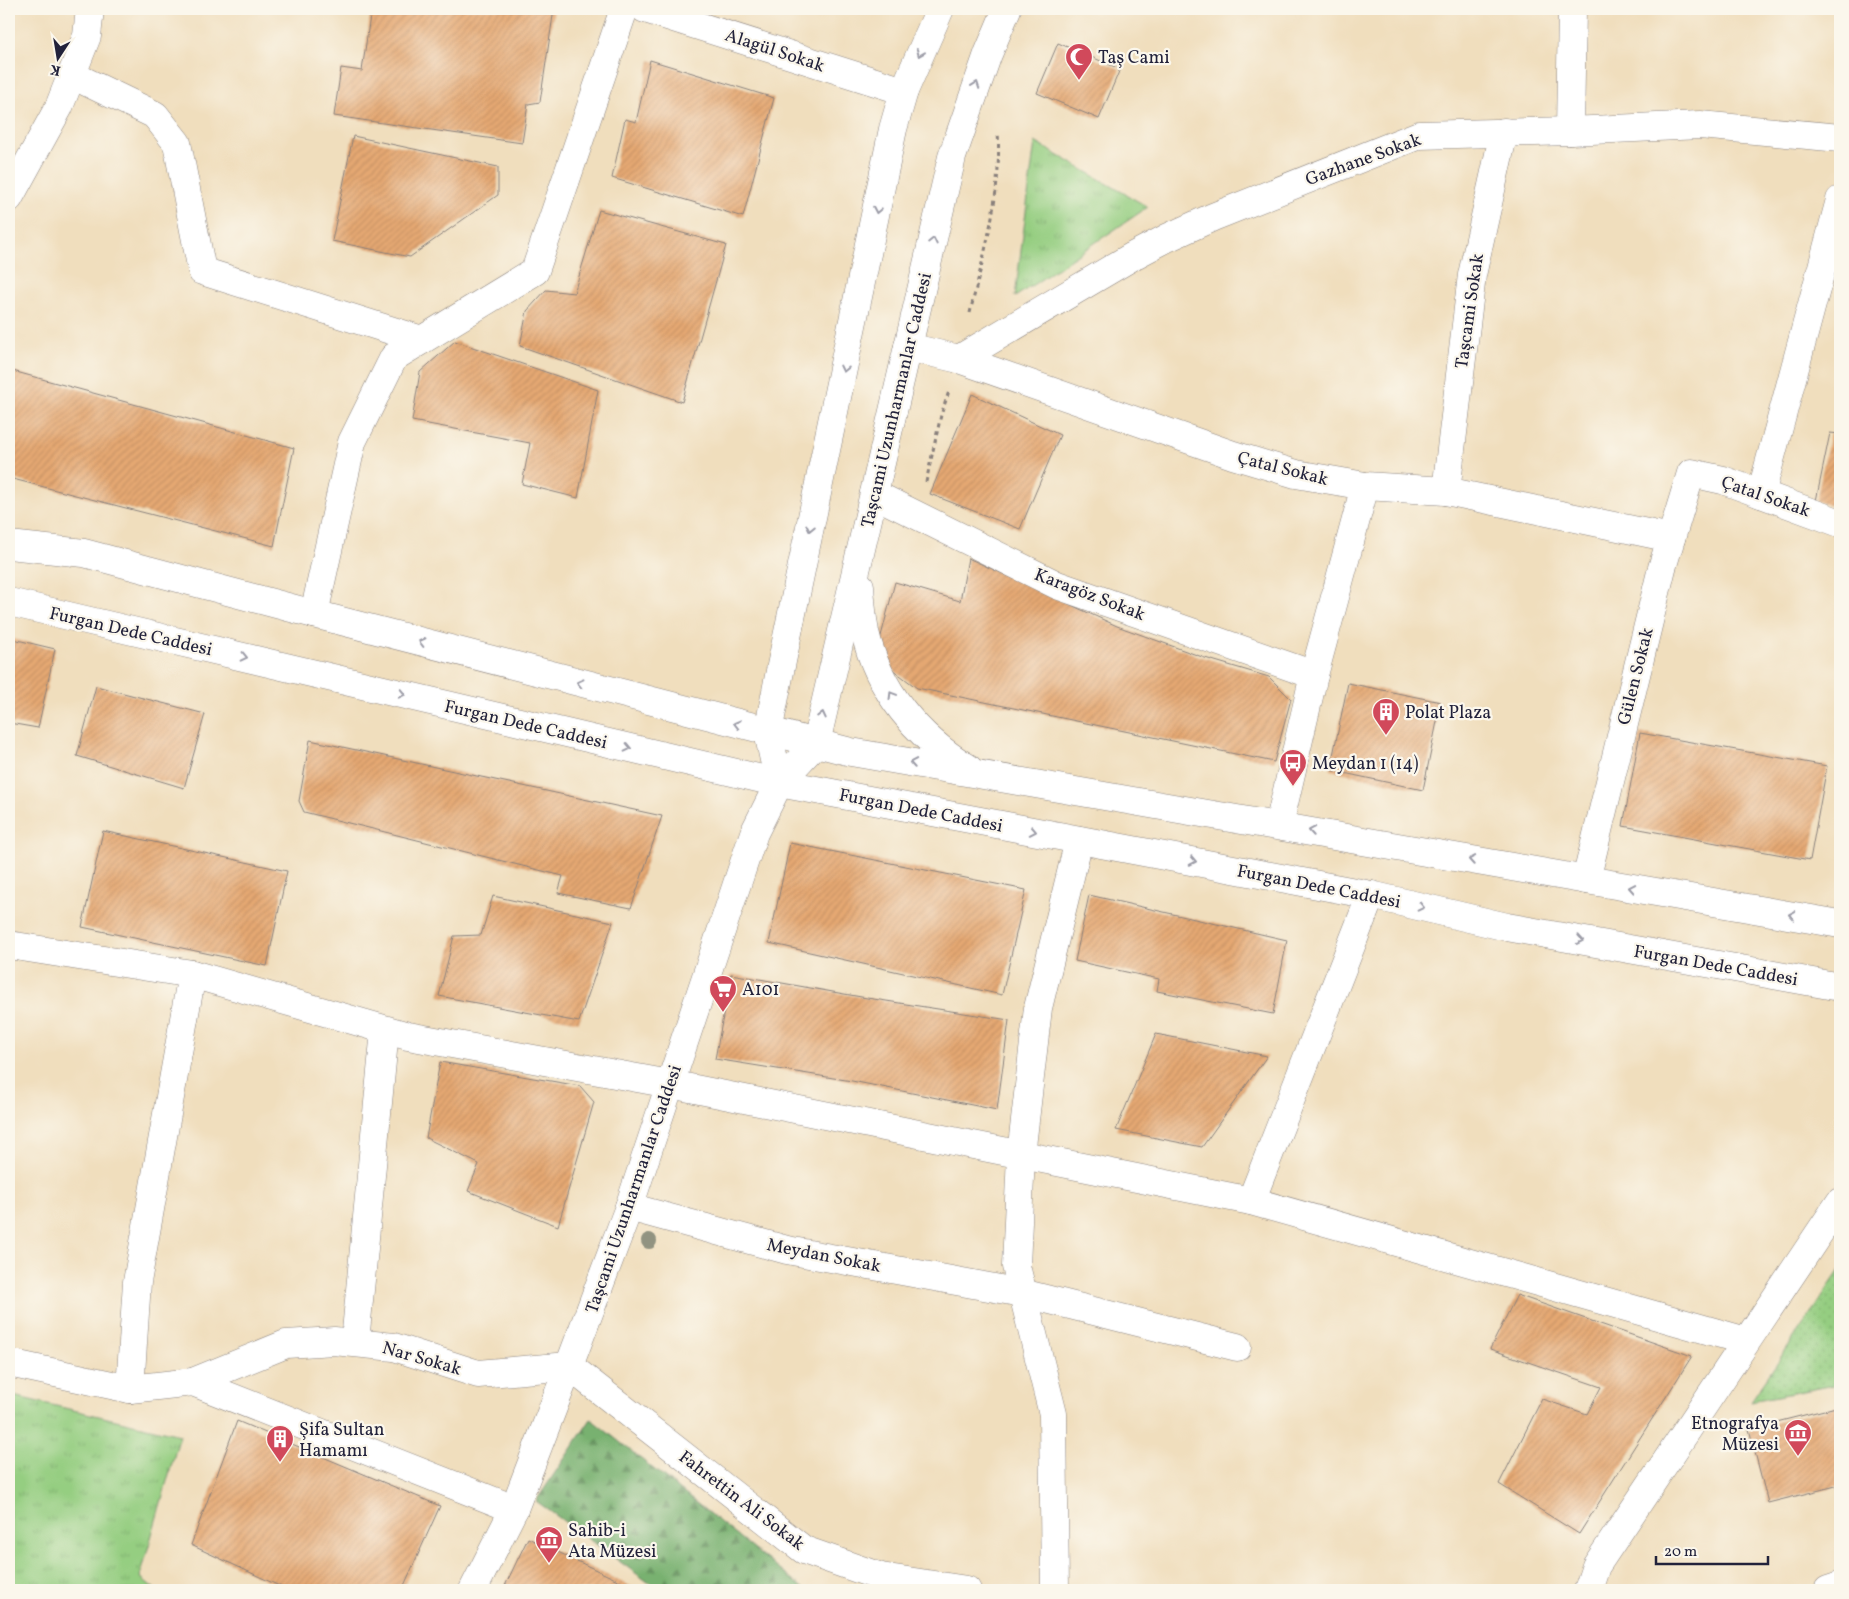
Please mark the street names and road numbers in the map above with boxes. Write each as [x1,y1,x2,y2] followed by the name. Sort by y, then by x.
[722,24,828,79] street label: Alagül Sokak
[1302,128,1425,193] street label: Gazhane Sokak
[1450,252,1491,370] street label: Taşcami Sokak
[856,270,939,530] street label: Taşcami Uzunharmanlar Caddesi
[1235,446,1331,493] street label: Çatal Sokak
[1718,471,1814,524] street label: Çatal Sokak
[1030,563,1149,628] street label: Karagöz Sokak
[47,602,215,663] street label: Furgan Dede Caddesi
[1612,625,1661,728] street label: Gülen Sokak
[442,695,610,756] street label: Furgan Dede Caddesi
[837,783,1005,840] street label: Furgan Dede Caddesi
[1235,859,1403,916] street label: Furgan Dede Caddesi
[1632,940,1800,993] street label: Furgan Dede Caddesi
[580,1062,689,1317] street label: Taşcami Uzunharmanlar Caddesi
[765,1233,883,1280] street label: Meydan Sokak
[379,1336,464,1383] street label: Nar Sokak
[673,1445,810,1557] street label: Fahrettin Ali Sokak

